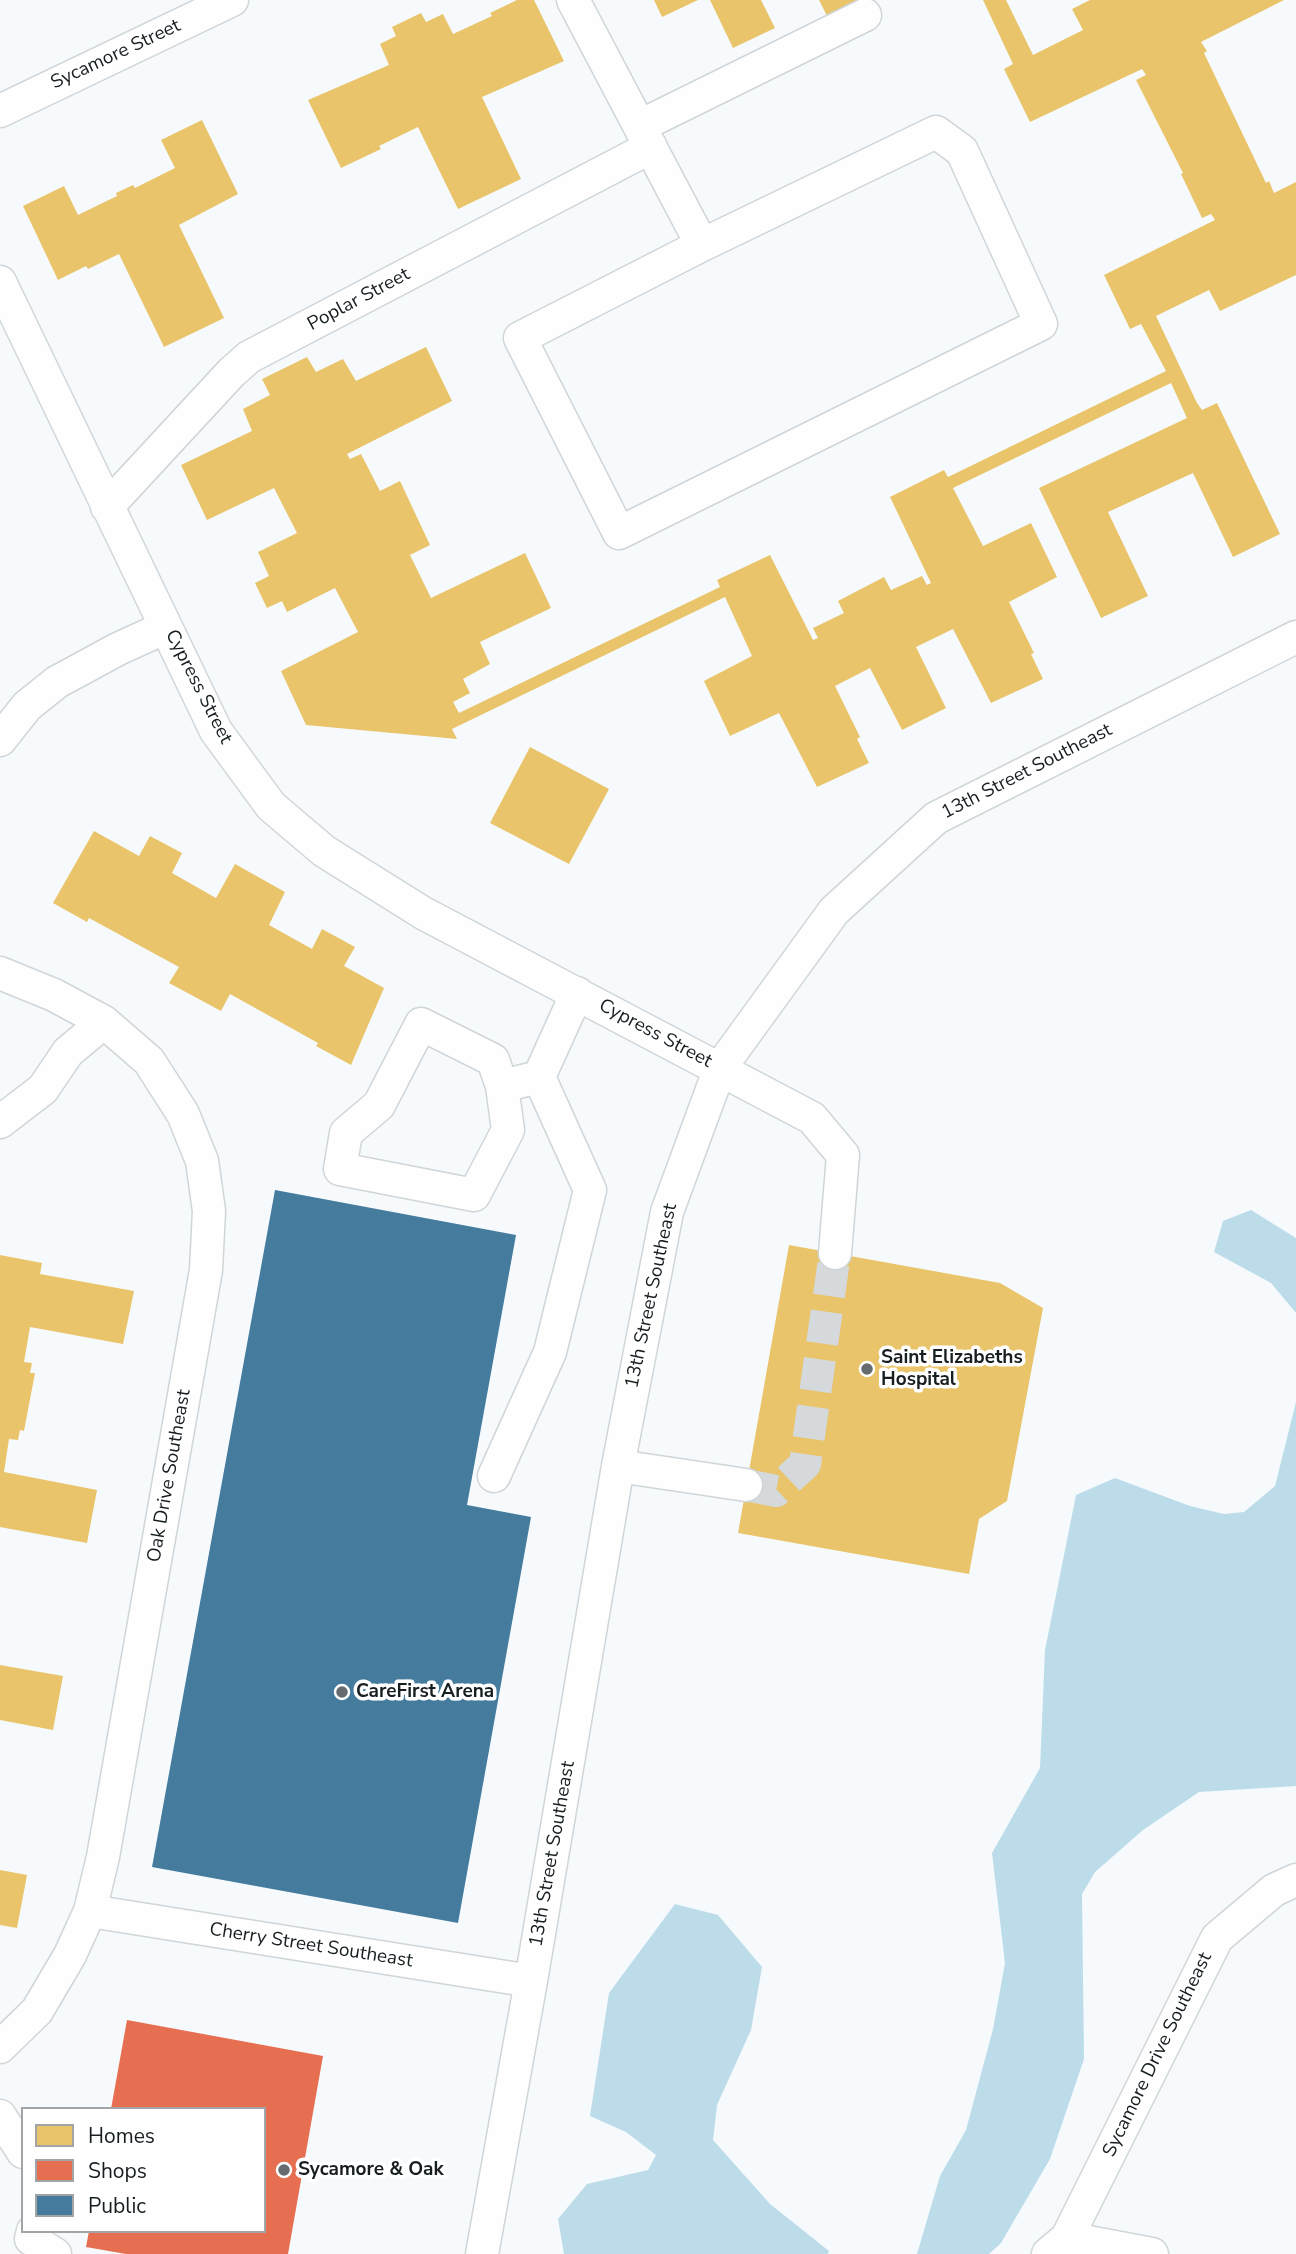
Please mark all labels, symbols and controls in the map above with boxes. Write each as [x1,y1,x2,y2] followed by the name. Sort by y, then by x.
[48,15,184,95] street label: Sycamore Street
[304,264,414,336] street label: Poplar Street
[159,626,237,748] street label: Cypress Street
[938,719,1116,825] street label: 13th Street Southeast
[594,995,716,1073] street label: Cypress Street
[621,1202,683,1390] street label: 13th Street Southeast
[881,1347,1023,1391] place label: Saint Elizabeths Hospital
[859,1361,875,1377] marker: Saint Elizabeths Hospital
[144,1388,196,1564] street label: Oak Drive Southeast
[356,1681,494,1703] place label: CareFirst Arena
[334,1684,350,1700] marker: CareFirst Arena
[525,1759,581,1949] street label: 13th Street Southeast
[208,1919,414,1973] street label: Cherry Street Southeast
[1099,1949,1217,2161] street label: Sycamore Drive Southeast
[21,2107,266,2233] legend
[88,2122,155,2150] text: Homes
[88,2157,147,2185] text: Shops
[298,2159,444,2181] place label: Sycamore & Oak
[276,2162,292,2178] marker: Sycamore & Oak
[88,2192,146,2220] text: Public

